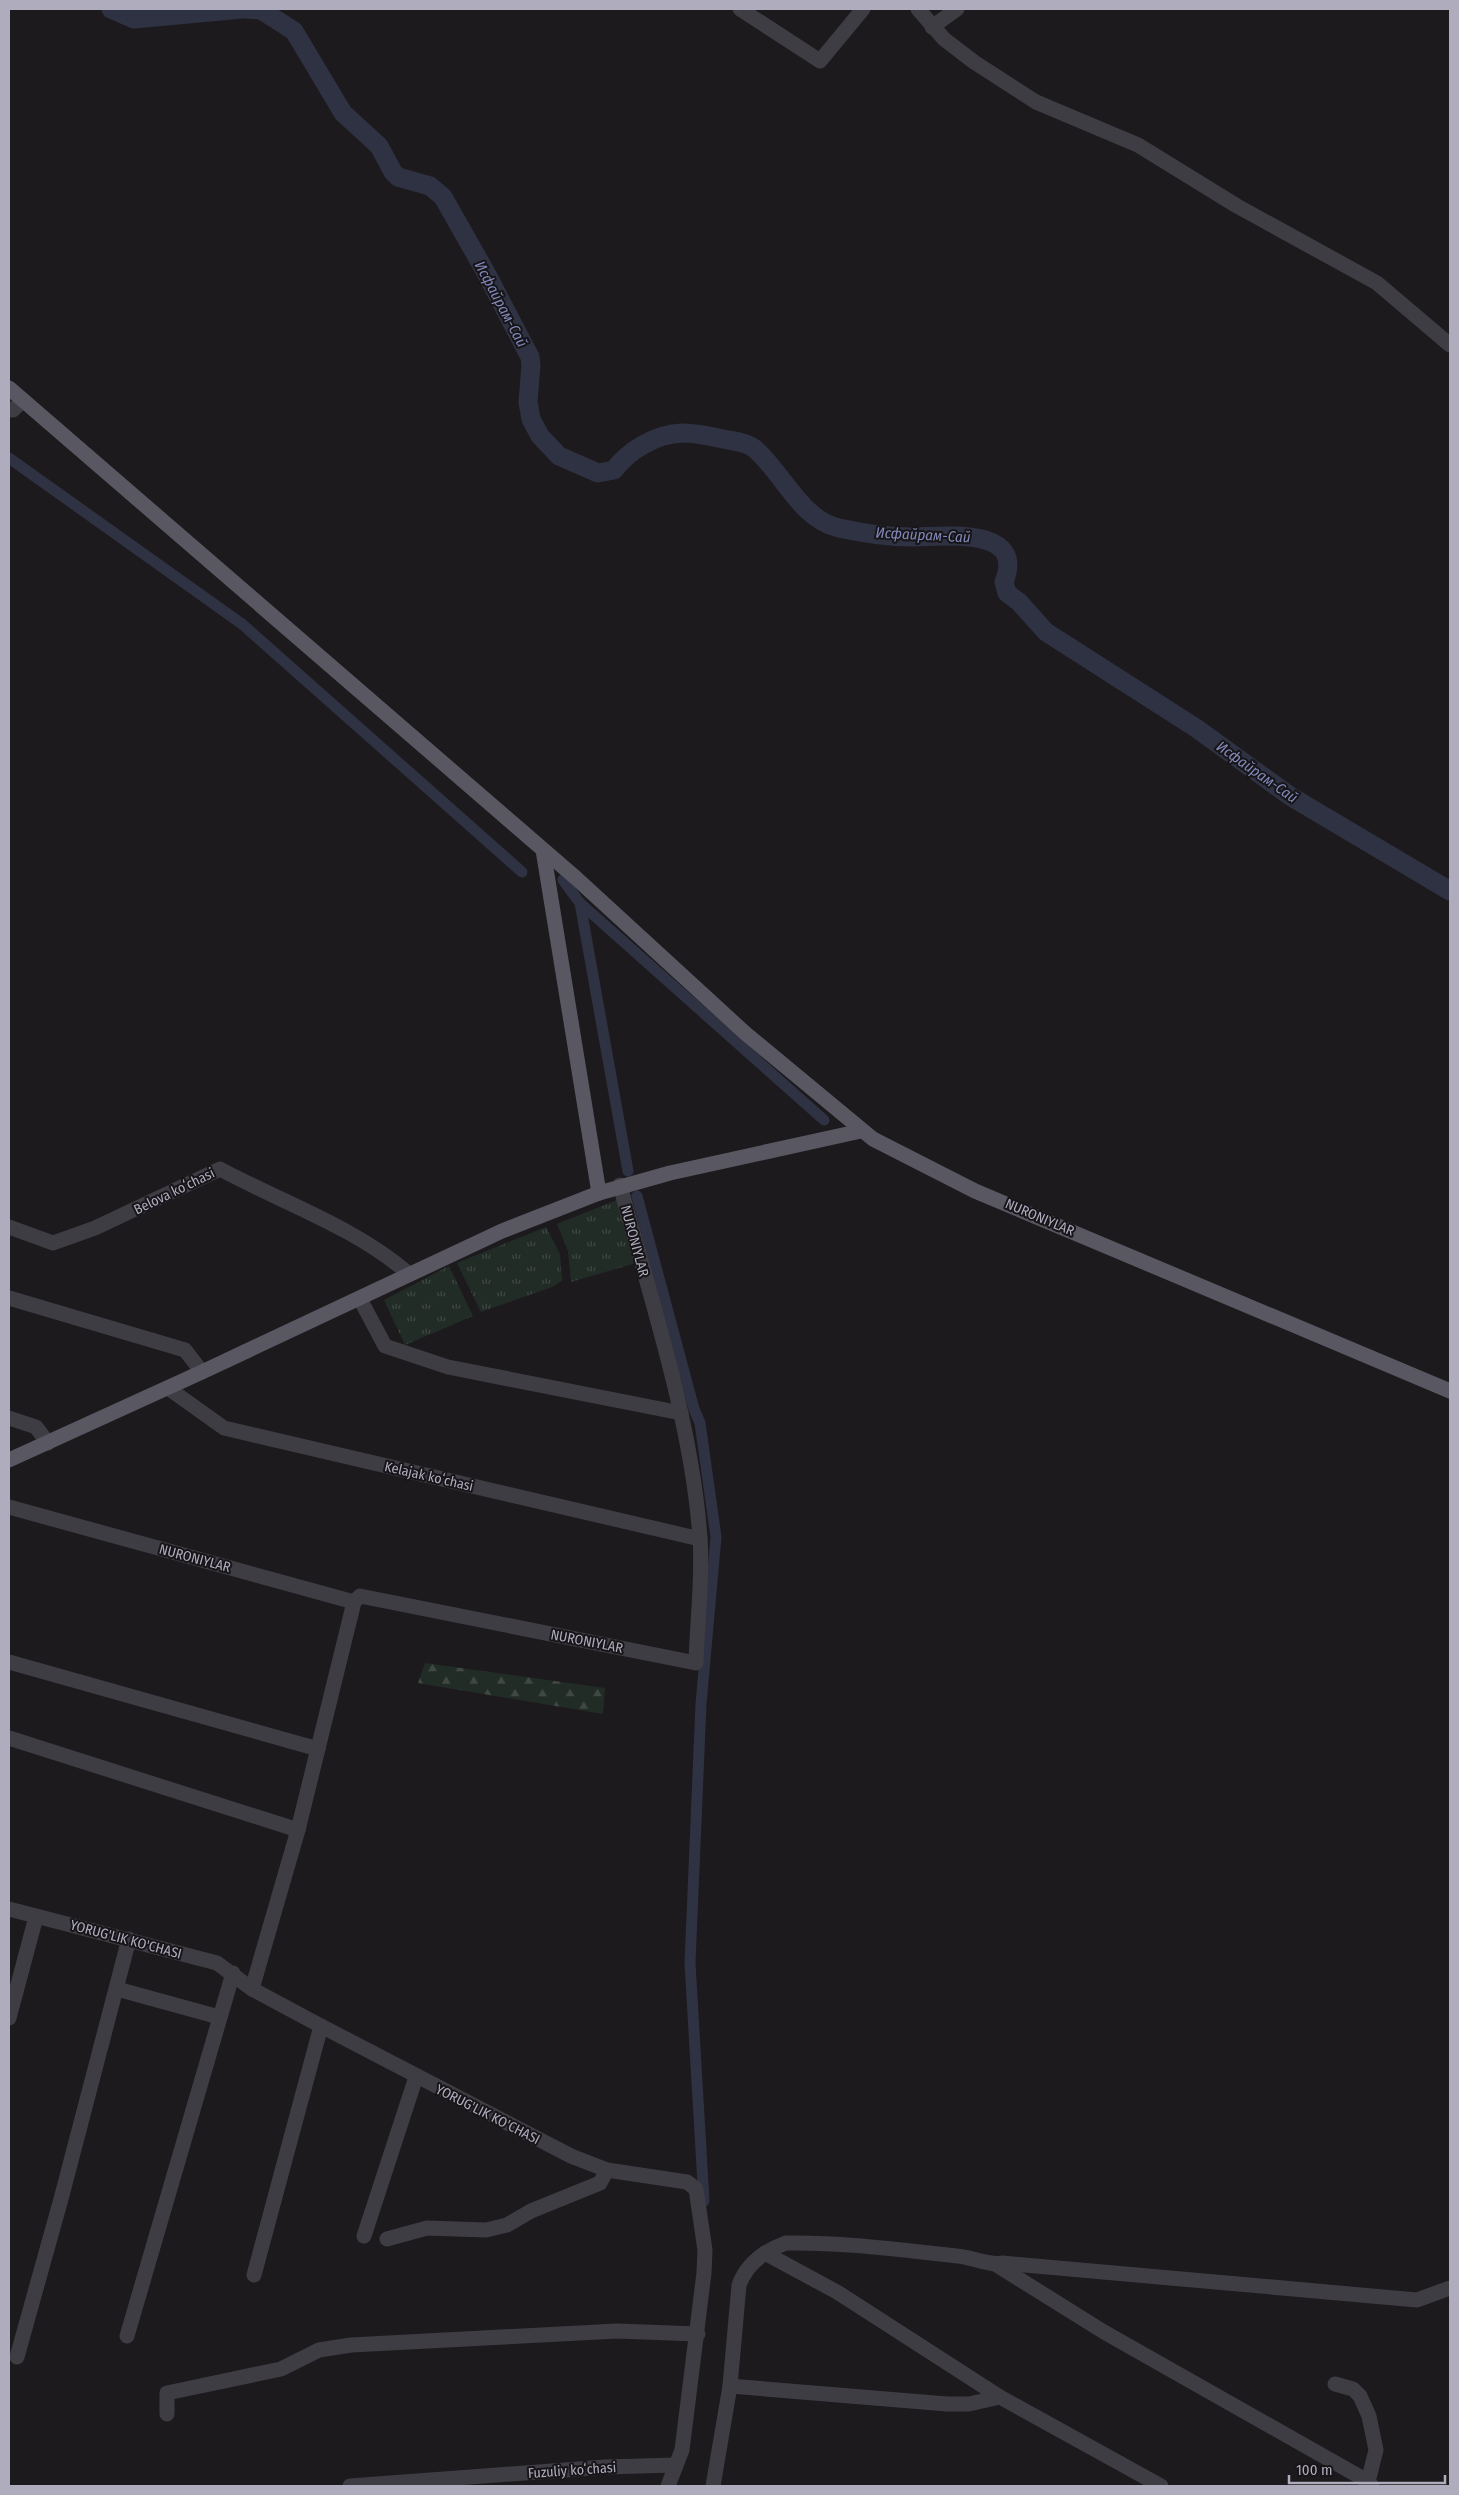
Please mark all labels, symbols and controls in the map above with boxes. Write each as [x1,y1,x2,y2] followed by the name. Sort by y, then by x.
[471,258,531,350] water label: Исфайрам-Сай
[875,524,971,546] water label: Исфайрам-Сай
[1213,737,1301,807] water label: Исфайрам-Сай
[131,1165,217,1218] street label: Belova koʻchasi
[1003,1195,1077,1240] street label: NURONIYLAR
[617,1203,652,1279] street label: NURONIYLAR
[383,1458,475,1495] street label: Kelajak koʻchasi
[157,1541,233,1576] street label: NURONIYLAR
[549,1626,625,1657] street label: NURONIYLAR
[68,1916,184,1963] street label: YORUG'LIK KO'CHASI
[433,2081,543,2148] street label: YORUG'LIK KO'CHASI
[1289,2452,1445,2484] scale bar
[527,2459,617,2482] street label: Fuzuliy koʻchasi
[1296,2461,1333,2479] text: 100 m

